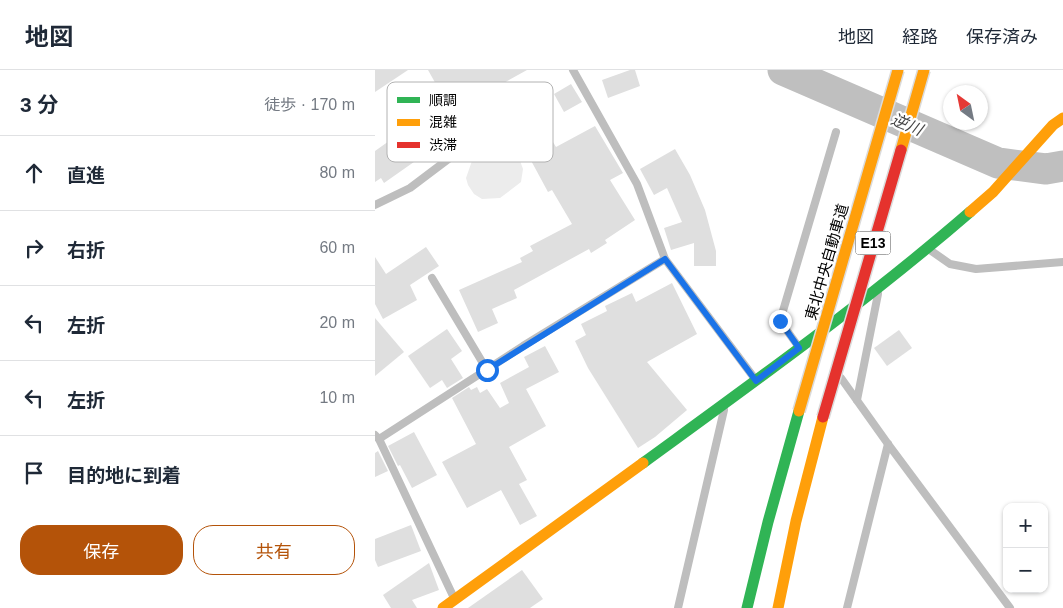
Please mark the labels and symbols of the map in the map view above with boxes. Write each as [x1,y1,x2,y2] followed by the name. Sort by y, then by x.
[387,82,553,162] legend
[943,85,988,130] north arrow
[429,92,457,108] text: 順調
[889,110,927,139] water label: 逆川
[429,114,457,130] text: 混雑
[429,137,457,153] text: 渋滞
[802,202,851,322] street label: 東北中央自動車道
[855,232,891,254] road number: E13
[769,310,792,333] route end
[476,359,499,382] route start

